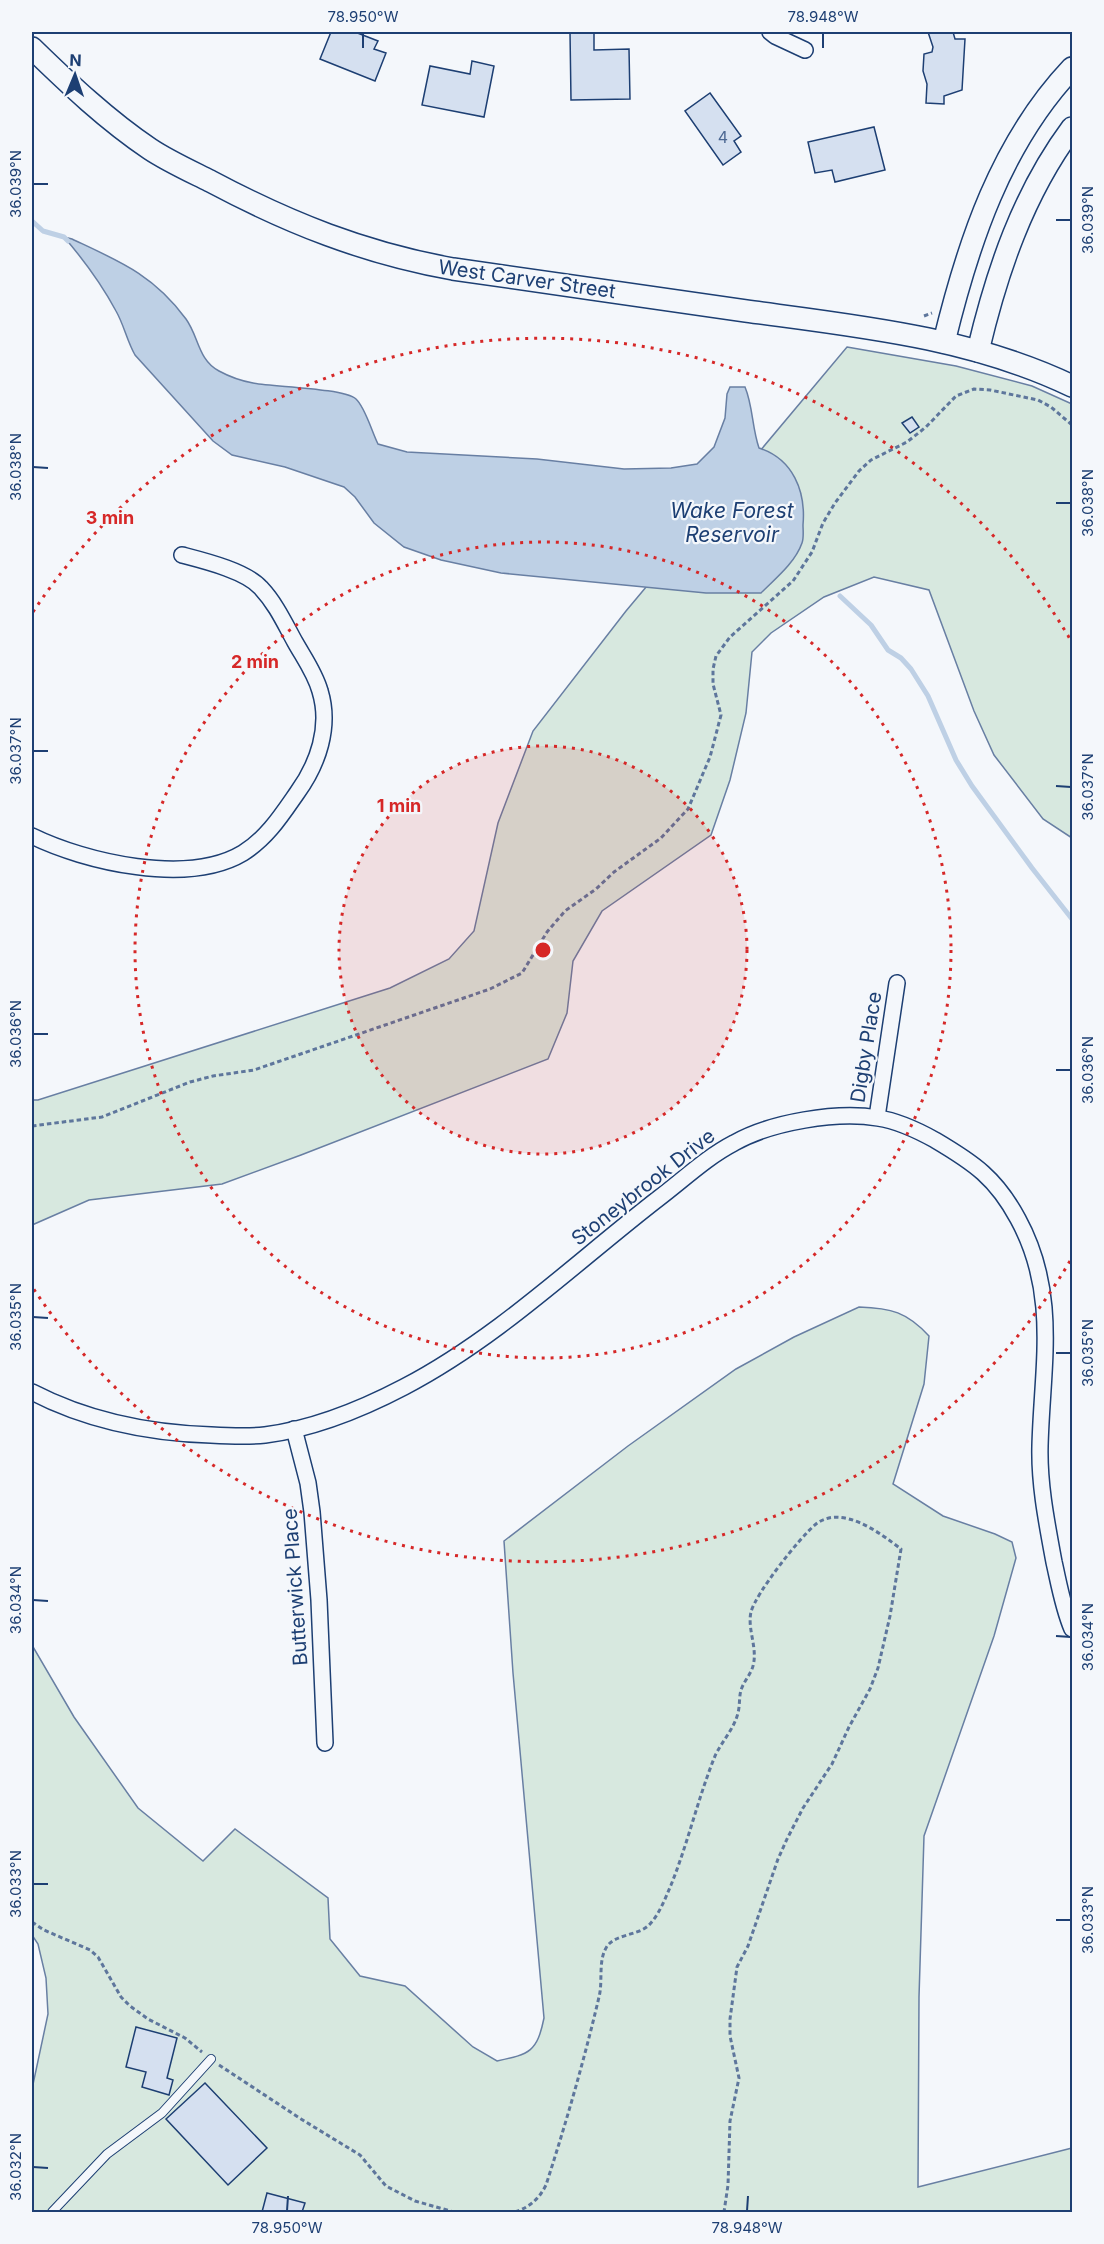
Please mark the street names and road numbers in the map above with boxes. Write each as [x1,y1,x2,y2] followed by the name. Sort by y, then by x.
[437,255,618,303] street label: West Carver Street
[845,990,887,1104] street label: Digby Place
[567,1124,719,1250] street label: Stoneybrook Drive
[278,1507,312,1667] street label: Butterwick Place

